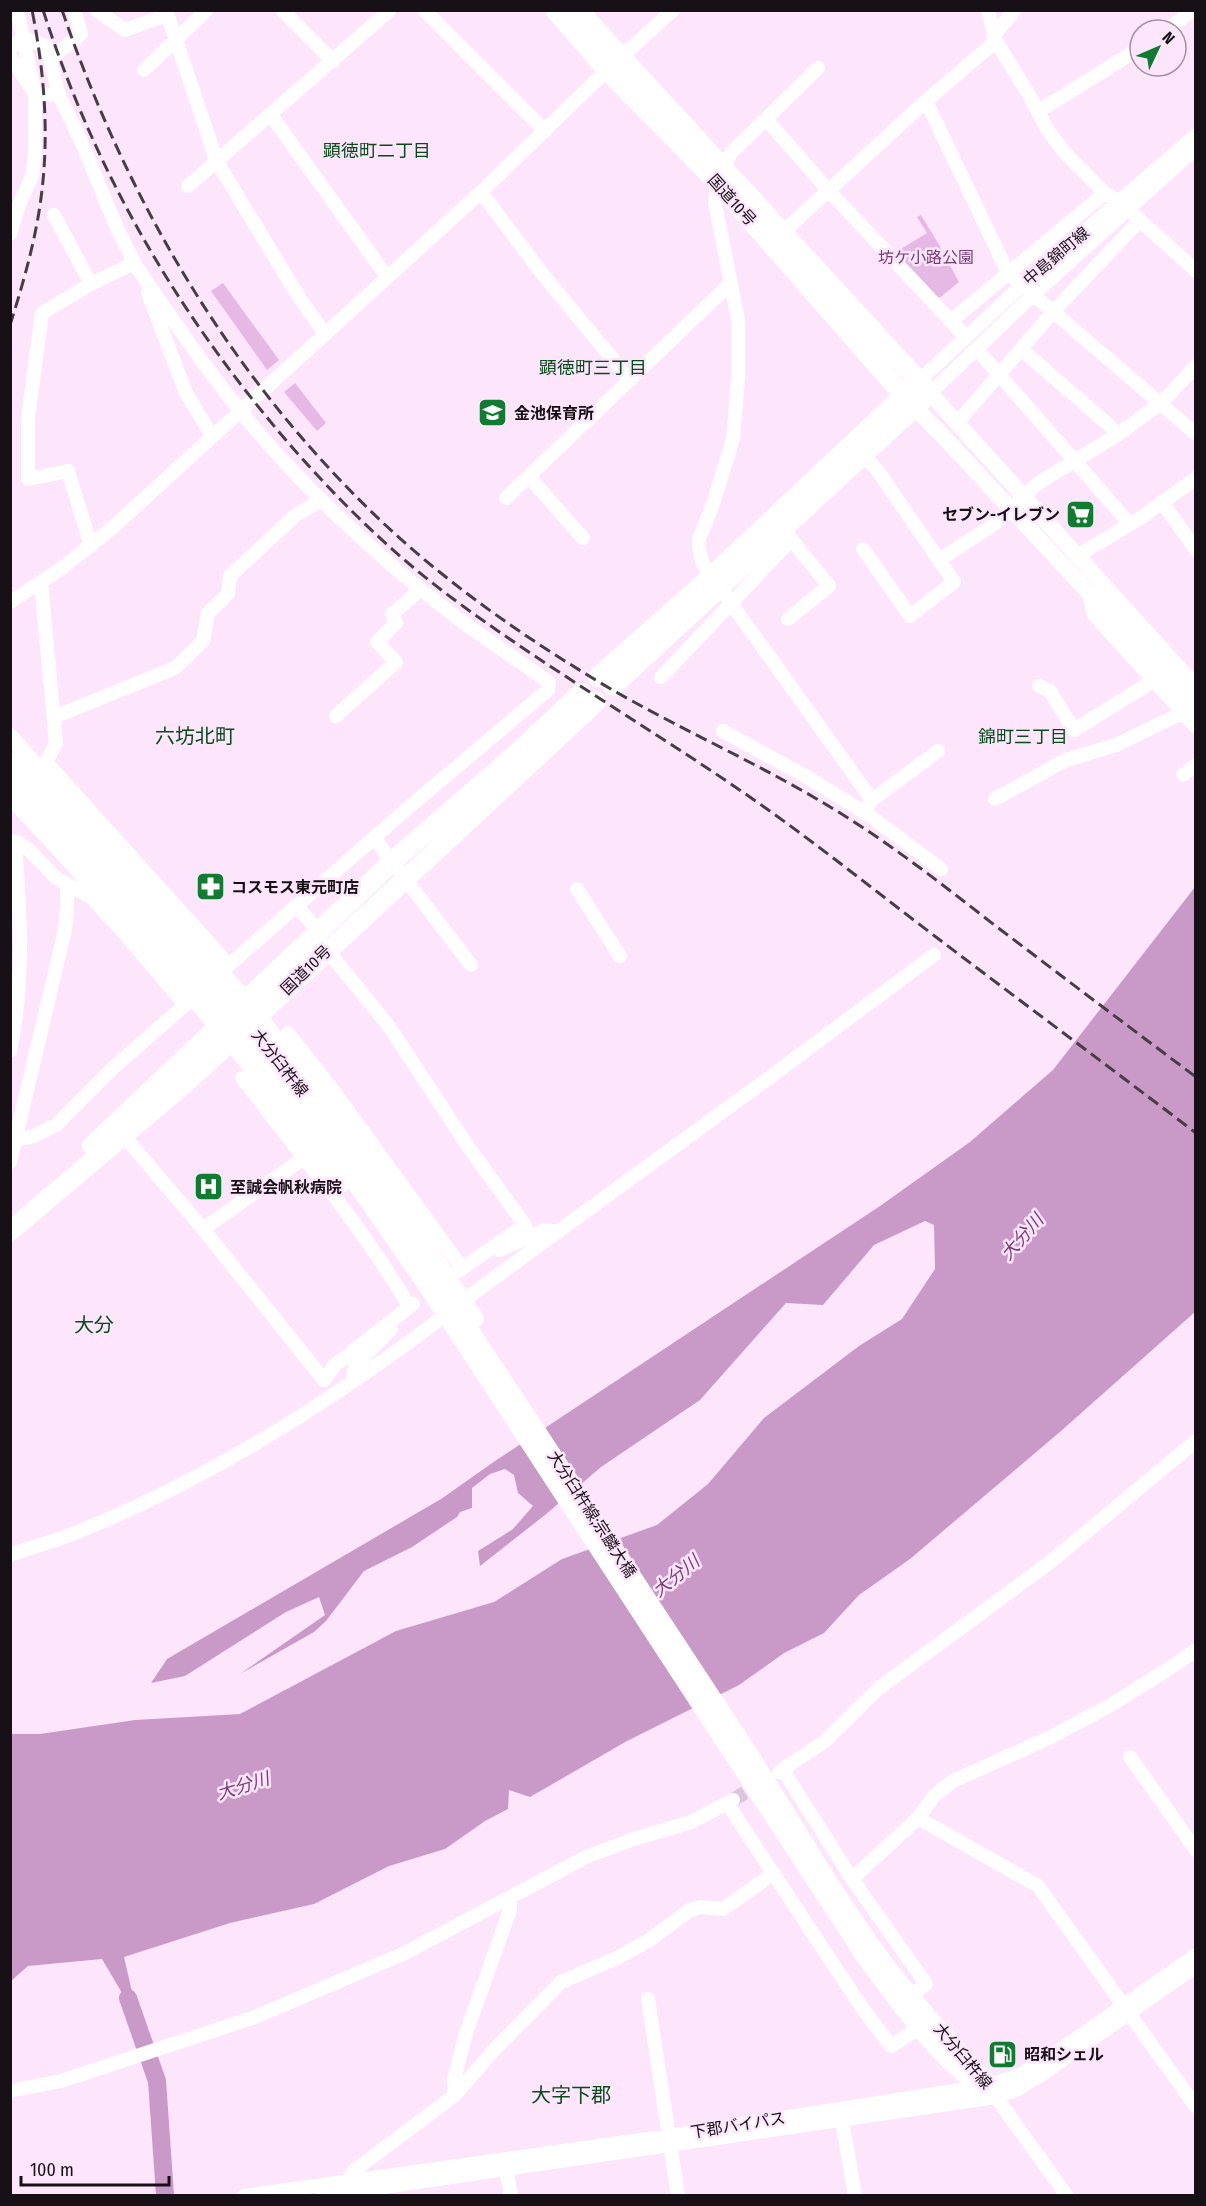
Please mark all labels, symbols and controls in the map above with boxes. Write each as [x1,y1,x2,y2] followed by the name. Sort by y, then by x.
[1128,18,1188,78] north arrow
[1158,28,1179,48] text: N
[323,140,431,162] district label: 顕徳町二丁目
[704,170,760,230] street label: 国道10号
[1019,223,1093,289] street label: 中島錦町線
[878,248,974,267] park label: 坊ケ小路公園
[539,357,647,379] district label: 顕徳町三丁目
[477,397,509,429] school or university icon: 金池保育所
[514,404,594,423] place label: 金池保育所
[1065,498,1097,530] supermarket icon: セブン-イレブン
[942,505,1060,524] place label: セブン-イレブン
[155,724,235,748] district label: 六坊北町
[978,726,1068,748] district label: 錦町三丁目
[194,871,226,903] pharmacy icon: コスモス東元町店
[231,878,359,897] place label: コスモス東元町店
[277,941,335,999] street label: 国道10号
[248,1026,312,1100] street label: 大分臼杵線
[193,1171,225,1203] hospital icon: 至誠会帆秋病院
[230,1178,342,1197] place label: 至誠会帆秋病院
[996,1208,1049,1265] water label: 大分川
[74,1313,114,1337] district label: 大分
[544,1447,640,1581] street label: 大分臼杵線;宗麟大橋
[648,1549,705,1602] water label: 大分川
[214,1767,274,1804] water label: 大分川
[930,2019,996,2093] street label: 大分臼杵線
[987,2038,1019,2070] fuel station icon: 昭和シェル
[1024,2045,1104,2064] place label: 昭和シェル
[531,2083,611,2107] district label: 大字下郡
[689,2108,787,2142] street label: 下郡バイパス
[21,2149,170,2187] scale bar
[30,2159,74,2181] text: 100 m

